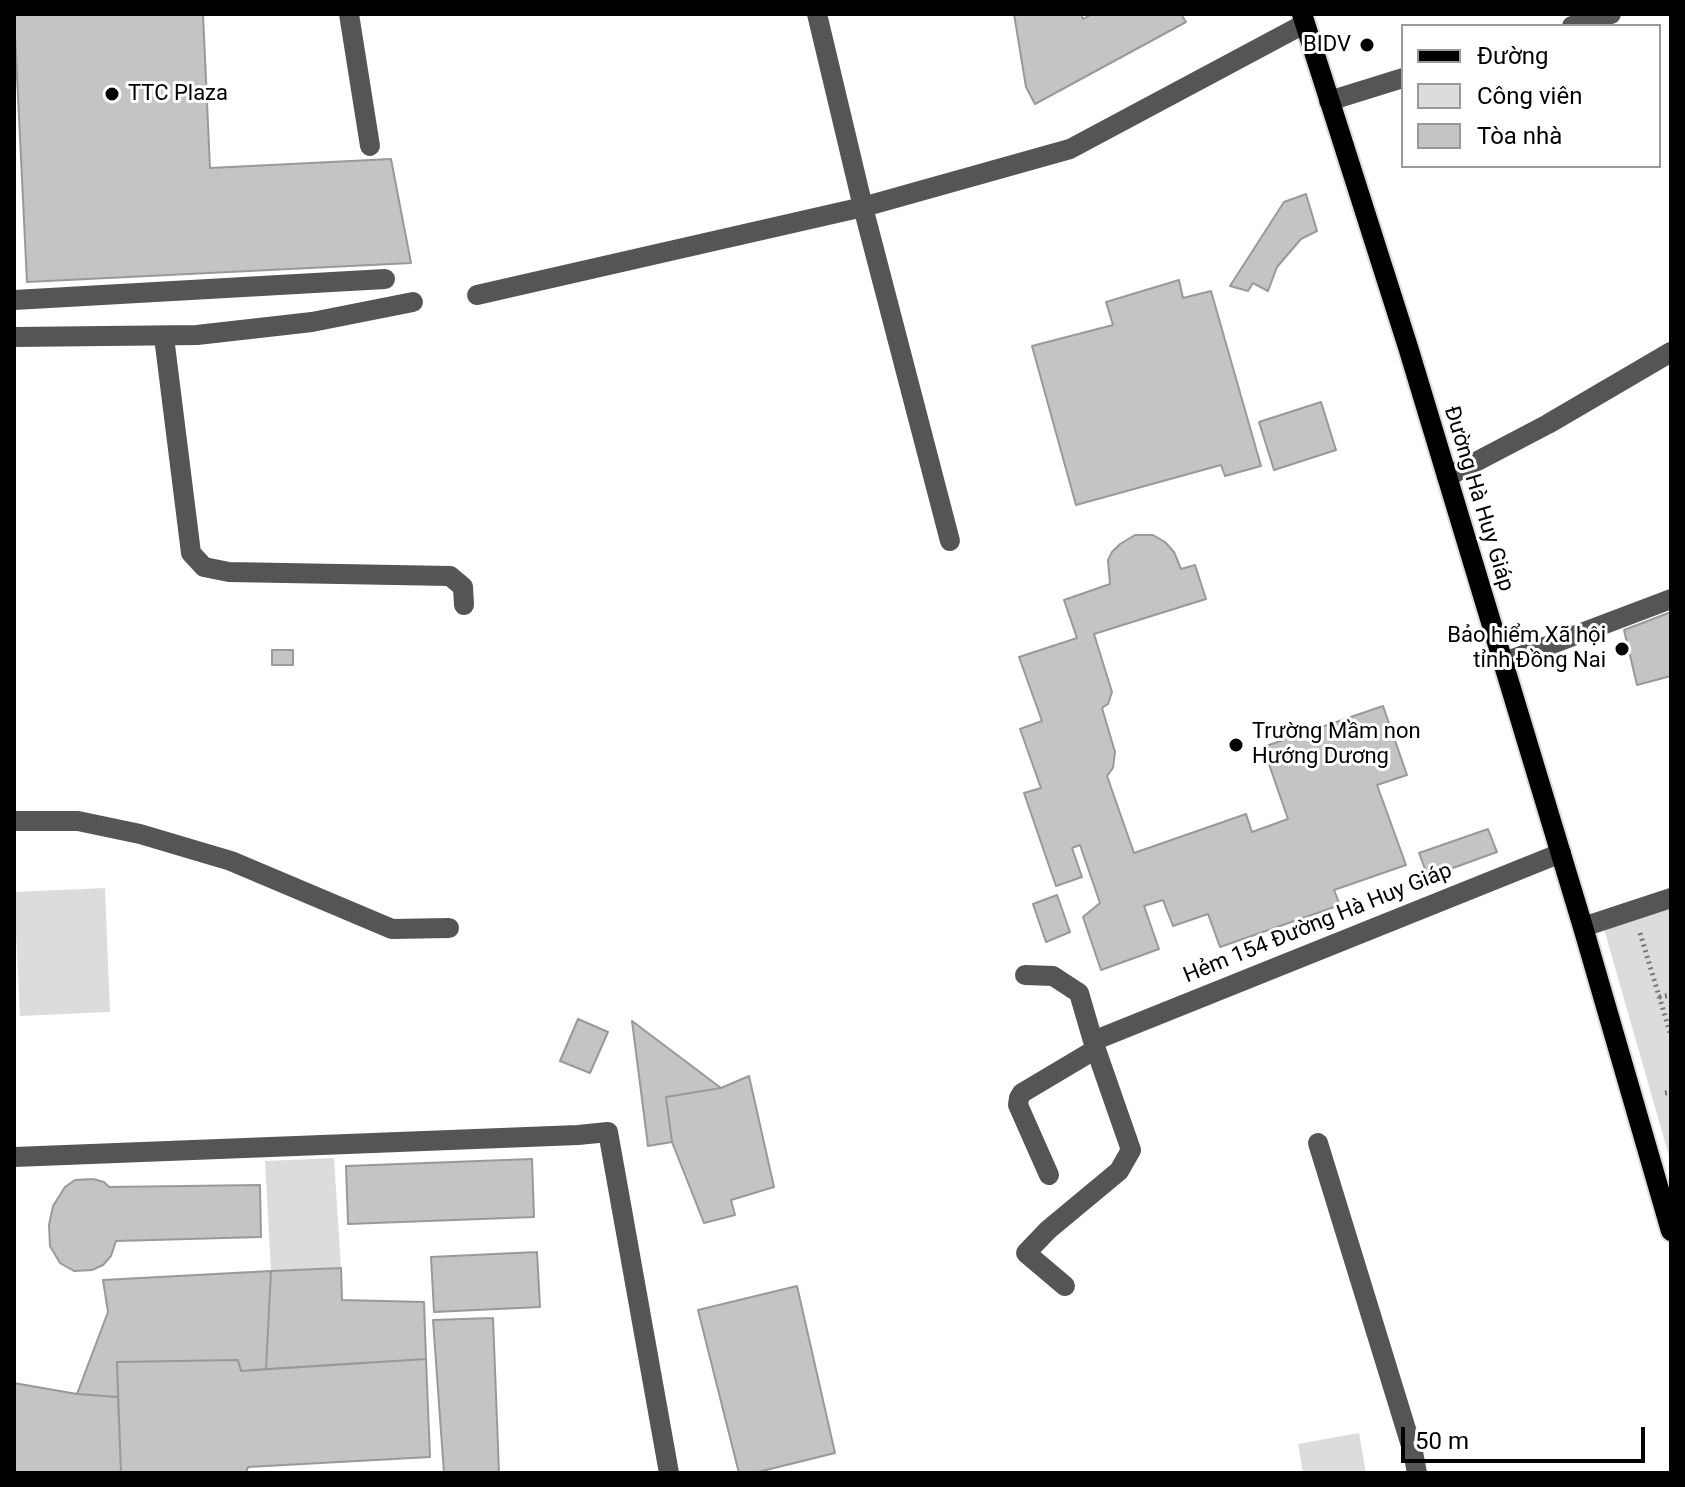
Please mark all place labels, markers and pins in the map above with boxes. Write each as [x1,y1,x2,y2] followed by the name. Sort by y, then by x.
[1303,32,1351,58] place label: BIDV
[1358,36,1376,54] marker: BIDV
[128,81,228,107] place label: TTC Plaza
[103,85,121,103] marker: TTC Plaza
[1447,623,1606,674] place label: Bảo hiểm Xã hội tỉnh Đồng Nai
[1613,640,1631,658] marker: Bảo hiểm Xã hội tỉnh Đồng Nai
[1252,719,1421,770] place label: Trường Mầm non Hướng Dương
[1227,736,1245,754] marker: Trường Mầm non Hướng Dương

